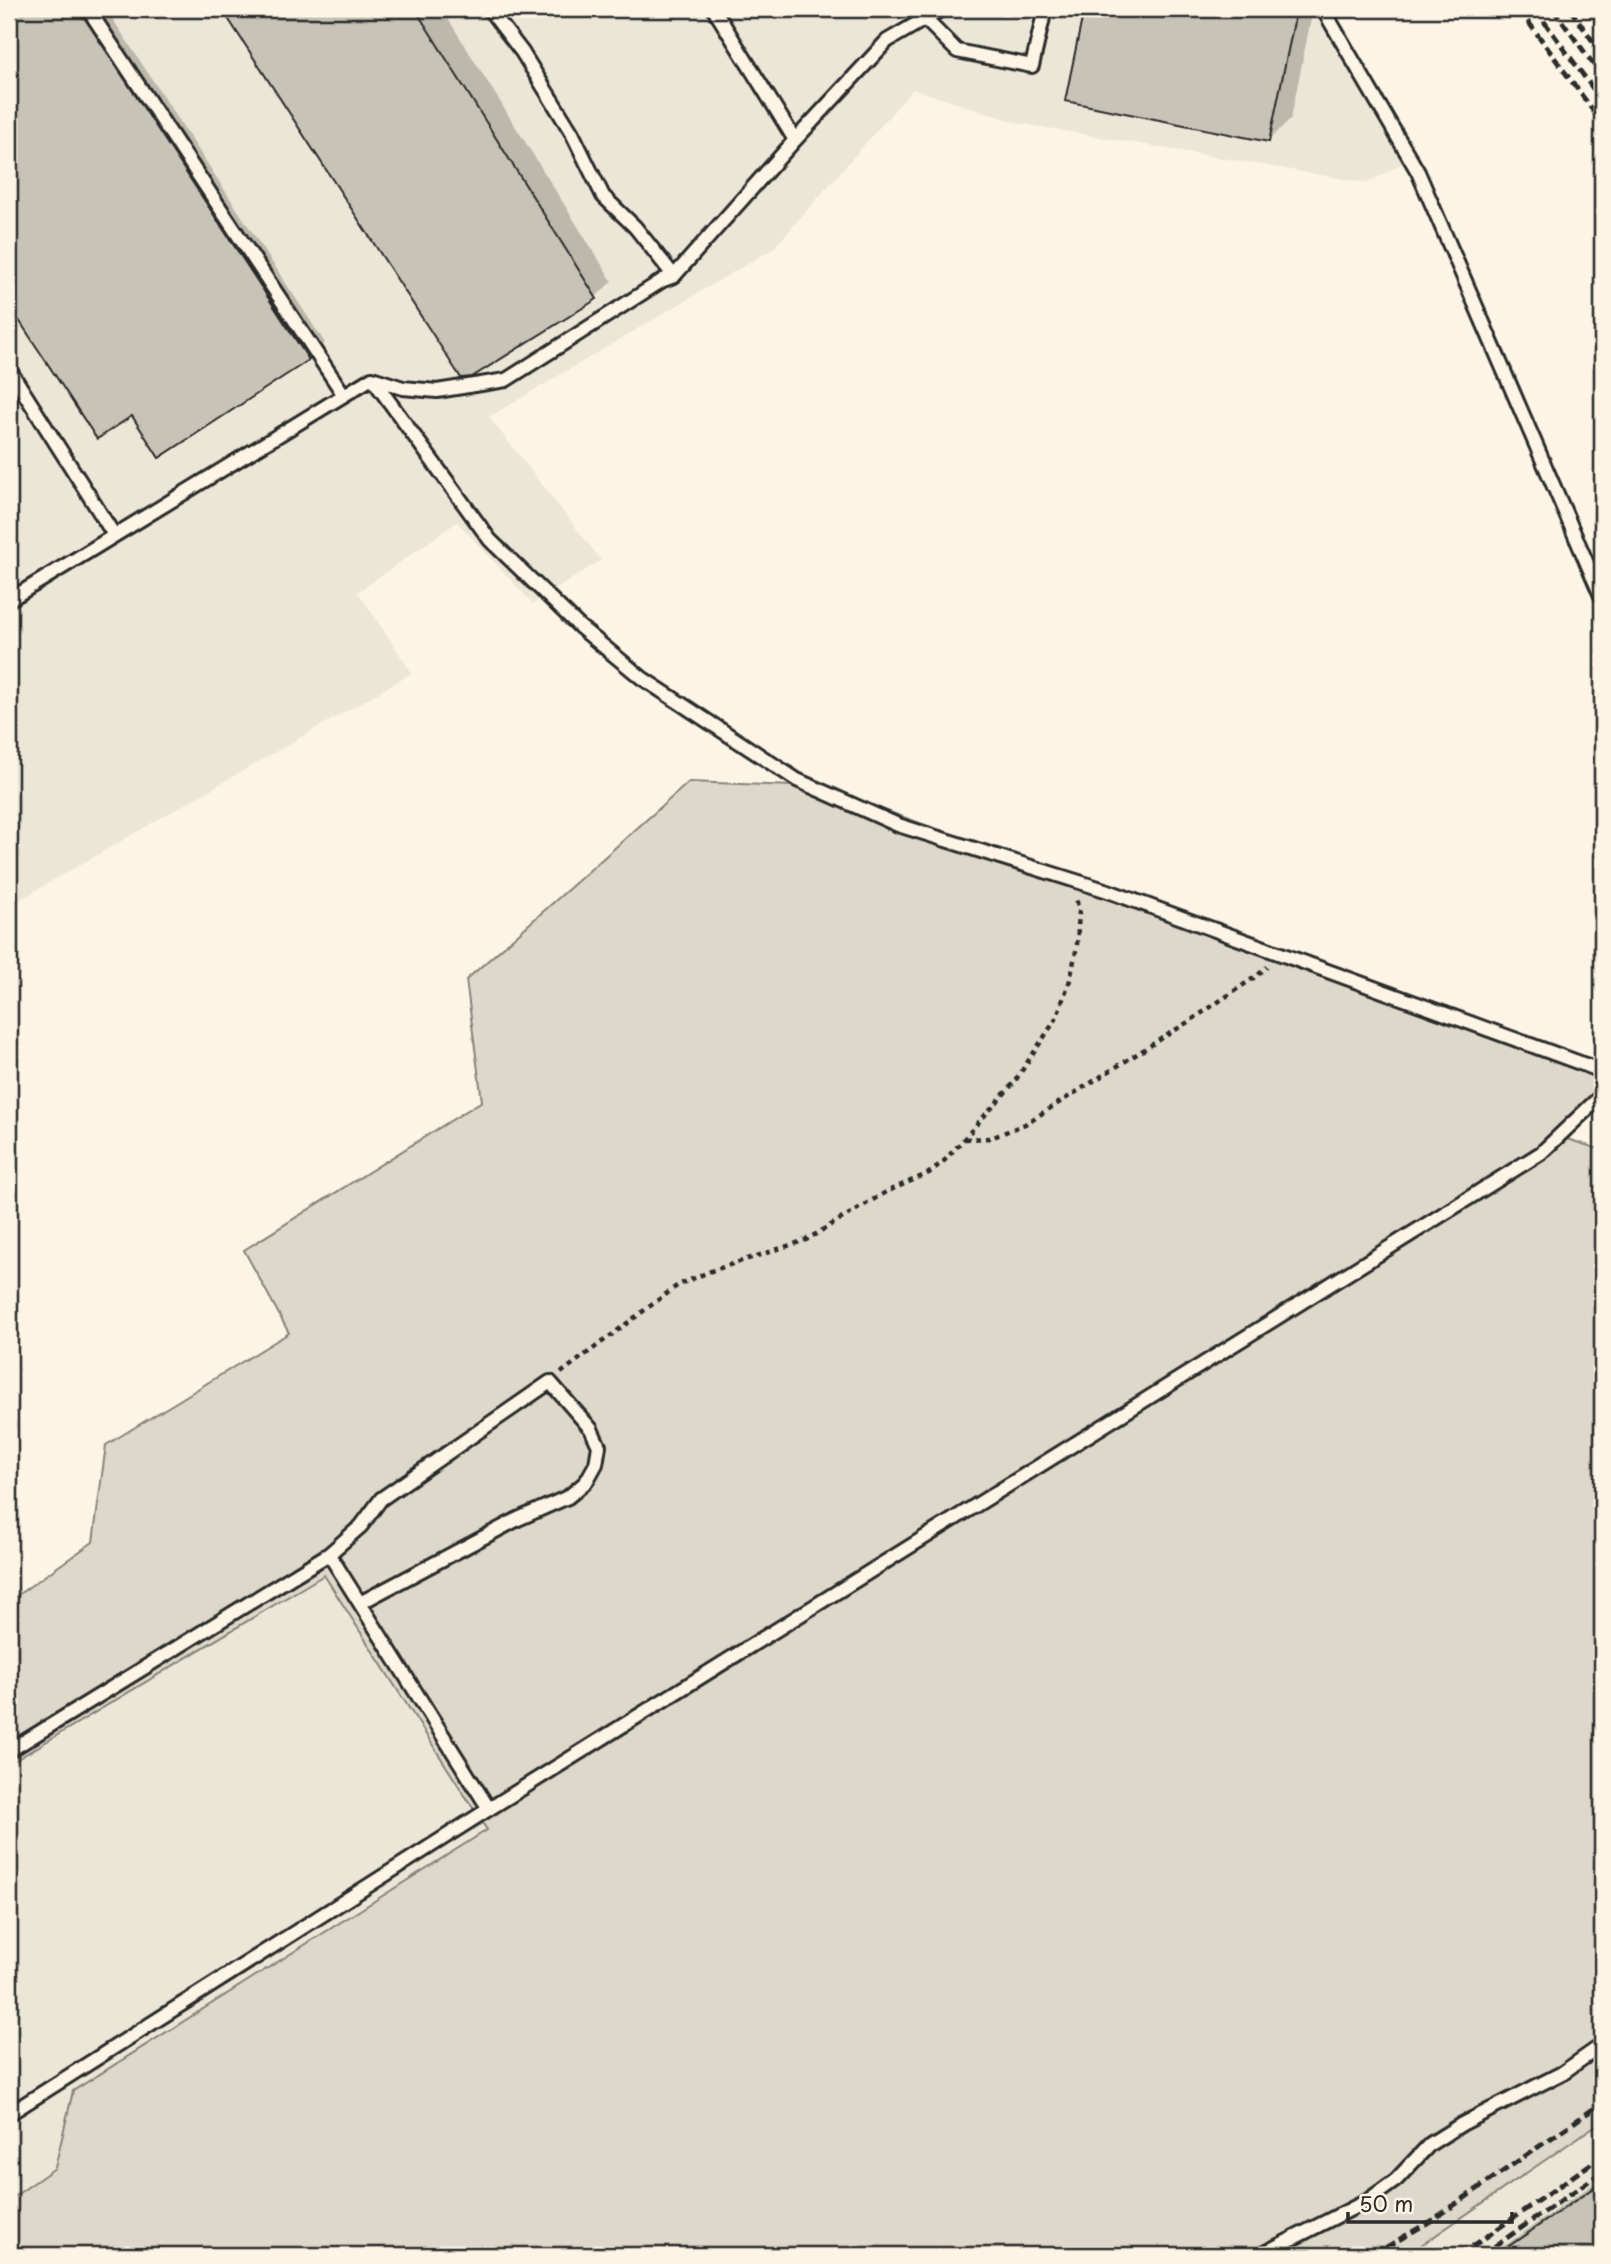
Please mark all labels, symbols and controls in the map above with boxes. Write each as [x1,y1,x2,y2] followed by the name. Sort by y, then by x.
[1348,2180,1513,2224] scale bar
[1359,2187,1413,2219] text: 50 m

